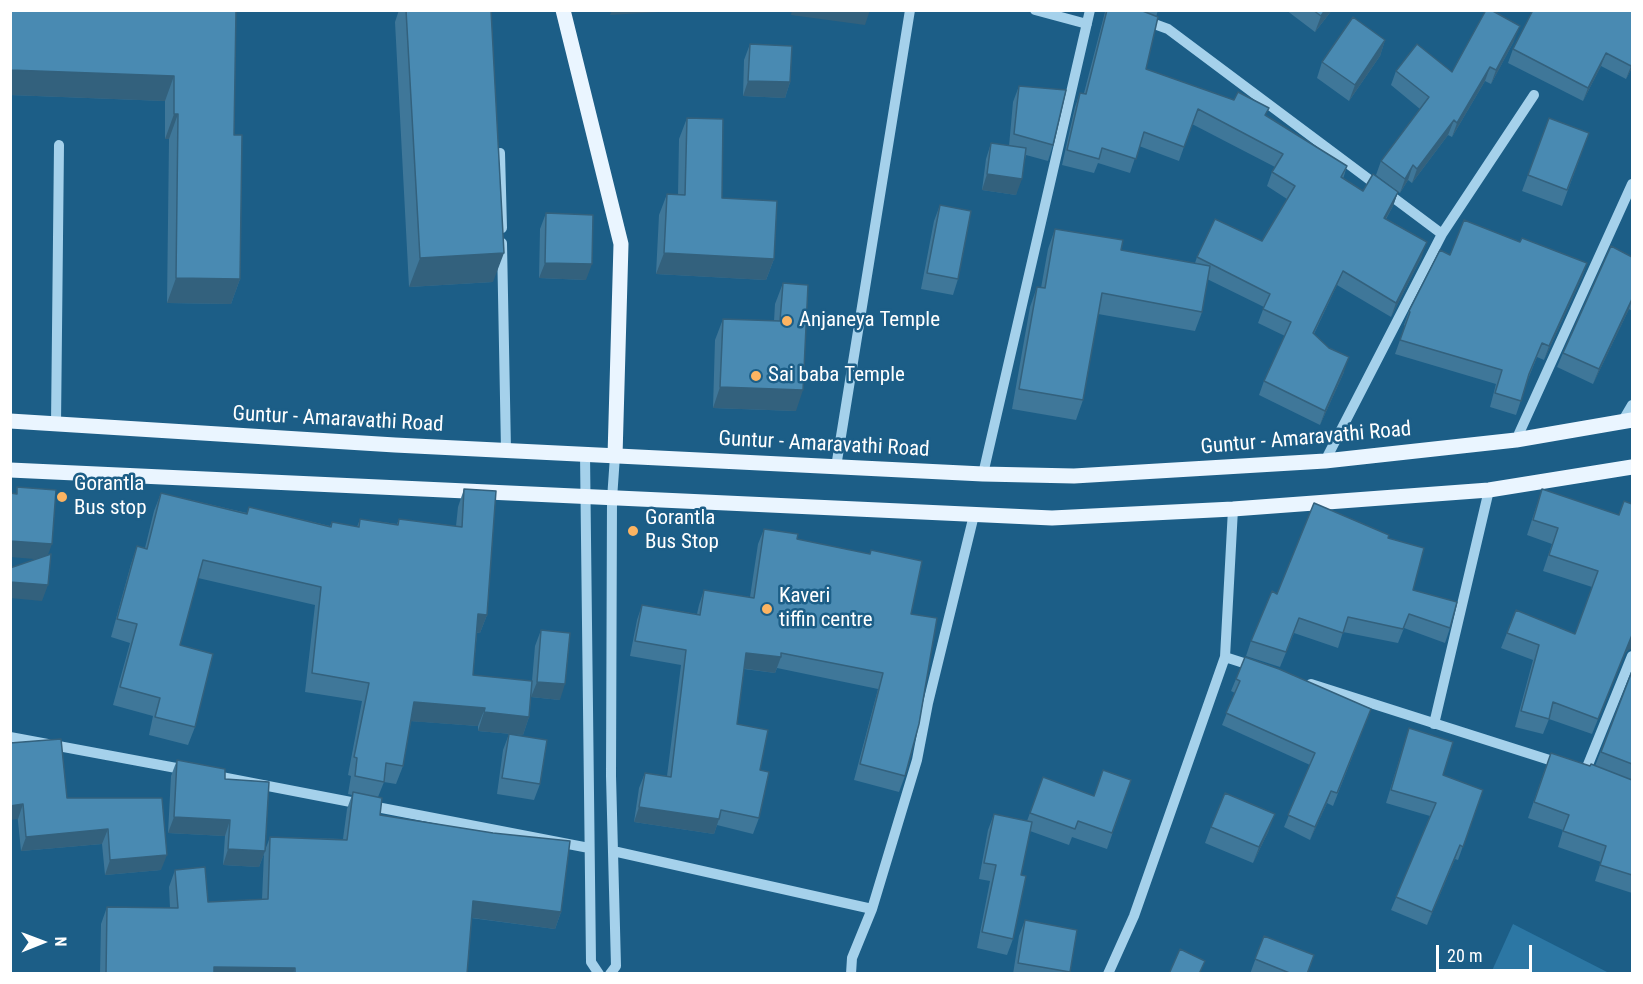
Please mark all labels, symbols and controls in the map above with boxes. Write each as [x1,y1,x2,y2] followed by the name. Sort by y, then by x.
[799,308,940,334] place label: Anjaneya Temple
[780,314,794,328] marker: Anjaneya Temple
[768,363,905,389] place label: Sai baba Temple
[749,369,763,383] marker: Sai baba Temple
[232,402,444,438] street label: Guntur - Amaravathi Road
[1200,417,1412,461] street label: Guntur - Amaravathi Road
[718,427,930,463] street label: Guntur - Amaravathi Road
[74,472,146,522] place label: Gorantla Bus stop
[55,490,69,504] marker: Gorantla Bus stop
[645,506,719,556] place label: Gorantla Bus Stop
[626,524,640,538] marker: Gorantla Bus Stop
[779,584,873,634] place label: Kaveri tiffin centre
[760,602,774,616] marker: Kaveri tiffin centre
[12,912,72,972] north arrow
[1439,933,1535,971] scale bar
[51,937,70,947] text: N
[1447,945,1482,966] text: 20 m

